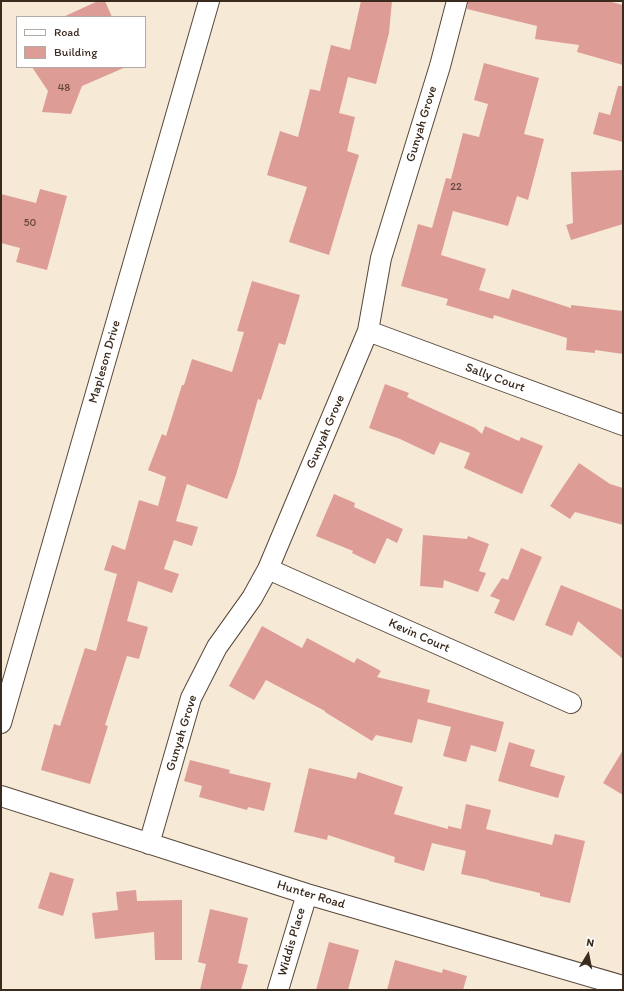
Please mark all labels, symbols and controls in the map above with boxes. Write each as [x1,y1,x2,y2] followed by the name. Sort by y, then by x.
[16,16,146,68] legend
[54,25,80,39] text: Road
[54,45,97,59] text: Building
[58,81,70,95] house number: 48
[403,84,441,164] street label: Gunyah Grove
[450,180,462,194] house number: 22
[24,216,36,230] house number: 50
[86,319,124,405] street label: Mapleson Drive
[463,360,527,396] street label: Sally Court
[303,393,349,471] street label: Gunyah Grove
[386,615,452,657] street label: Kevin Court
[163,693,201,773] street label: Gunyah Grove
[275,877,347,913] street label: Hunter Road
[275,906,309,978] street label: Widdis Place
[568,935,608,975] north arrow
[585,936,595,950] text: N

